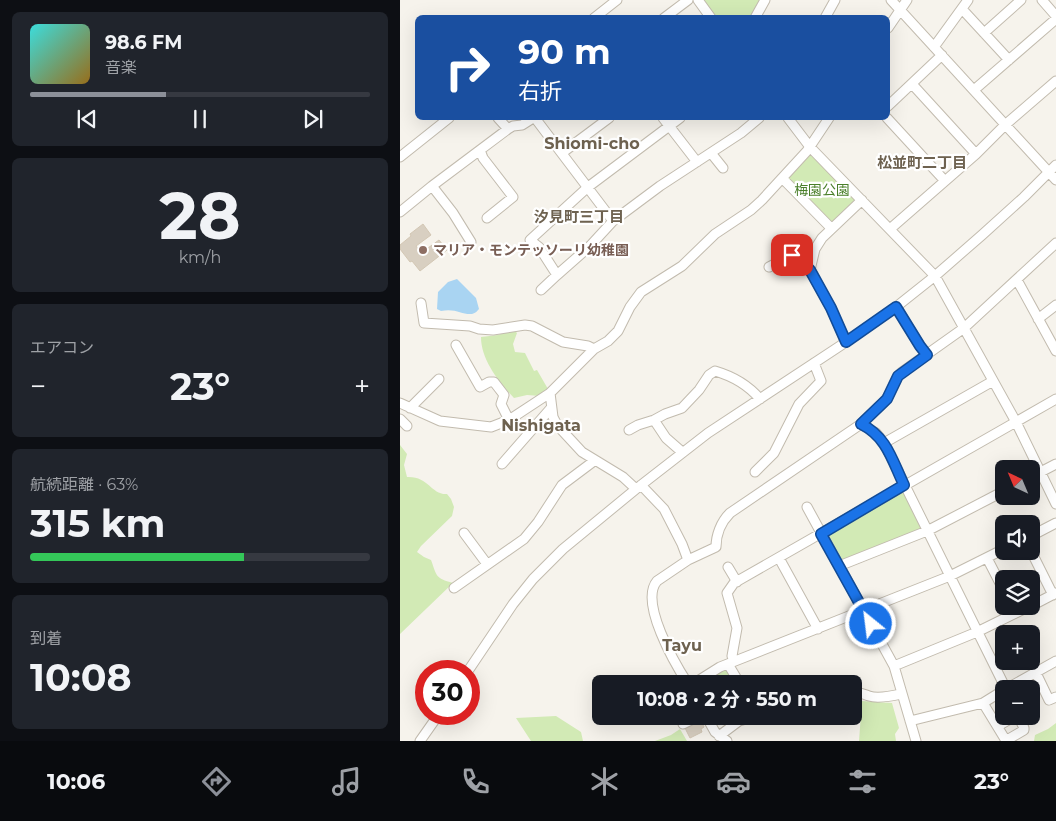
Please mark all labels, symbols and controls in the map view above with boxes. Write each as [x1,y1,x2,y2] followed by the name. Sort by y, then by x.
[518,30,611,73] text: 90 m
[105,31,182,54] text: 98.6 FM
[435,35,500,100] icon: right
[105,58,137,77] text: 音楽
[518,78,562,105] text: 右折
[73,105,101,133] icon: previous
[186,105,214,133] icon: pause
[299,105,327,133] icon: next
[544,134,640,153] district label: Shiomi-cho
[877,153,967,172] district label: 松並町二丁目
[159,176,241,255] text: 28
[794,181,850,199] park label: 梅園公園
[534,207,624,226] district label: 汐見町三丁目
[771,234,813,276] pin
[433,241,629,259] place label: マリア・モンテッソーリ幼稚園
[778,241,806,269] icon: arrive
[417,244,429,256] marker: マリア・モンテッソーリ幼稚園
[179,248,221,267] text: km/h
[30,338,94,357] text: エアコン
[170,363,230,410] text: 23°
[30,369,46,403] text: −
[354,369,370,403] text: +
[501,416,581,435] district label: Nishigata
[995,460,1040,505] north arrow
[995,460,1040,725] map controls
[30,475,138,494] text: 航続距離 · 63%
[30,500,165,547] text: 315 km
[995,515,1040,560] button: sound
[995,570,1040,615] button: layers
[844,597,896,649] position arrow
[995,625,1040,670] button: +
[30,629,62,648] text: 到着
[662,636,702,655] district label: Tayu
[30,654,132,701] text: 10:08
[415,660,480,725] speed limit sign: 30
[995,680,1040,725] button: −
[637,688,817,711] text: 10:08 · 2 分 · 550 m
[199,764,234,799] icon: directions
[329,764,364,799] icon: music
[458,764,493,799] icon: phone
[587,764,622,799] icon: climate
[716,764,751,799] icon: car
[845,764,880,799] icon: filters
[47,768,105,795] text: 10:06
[974,768,1009,795] text: 23°

